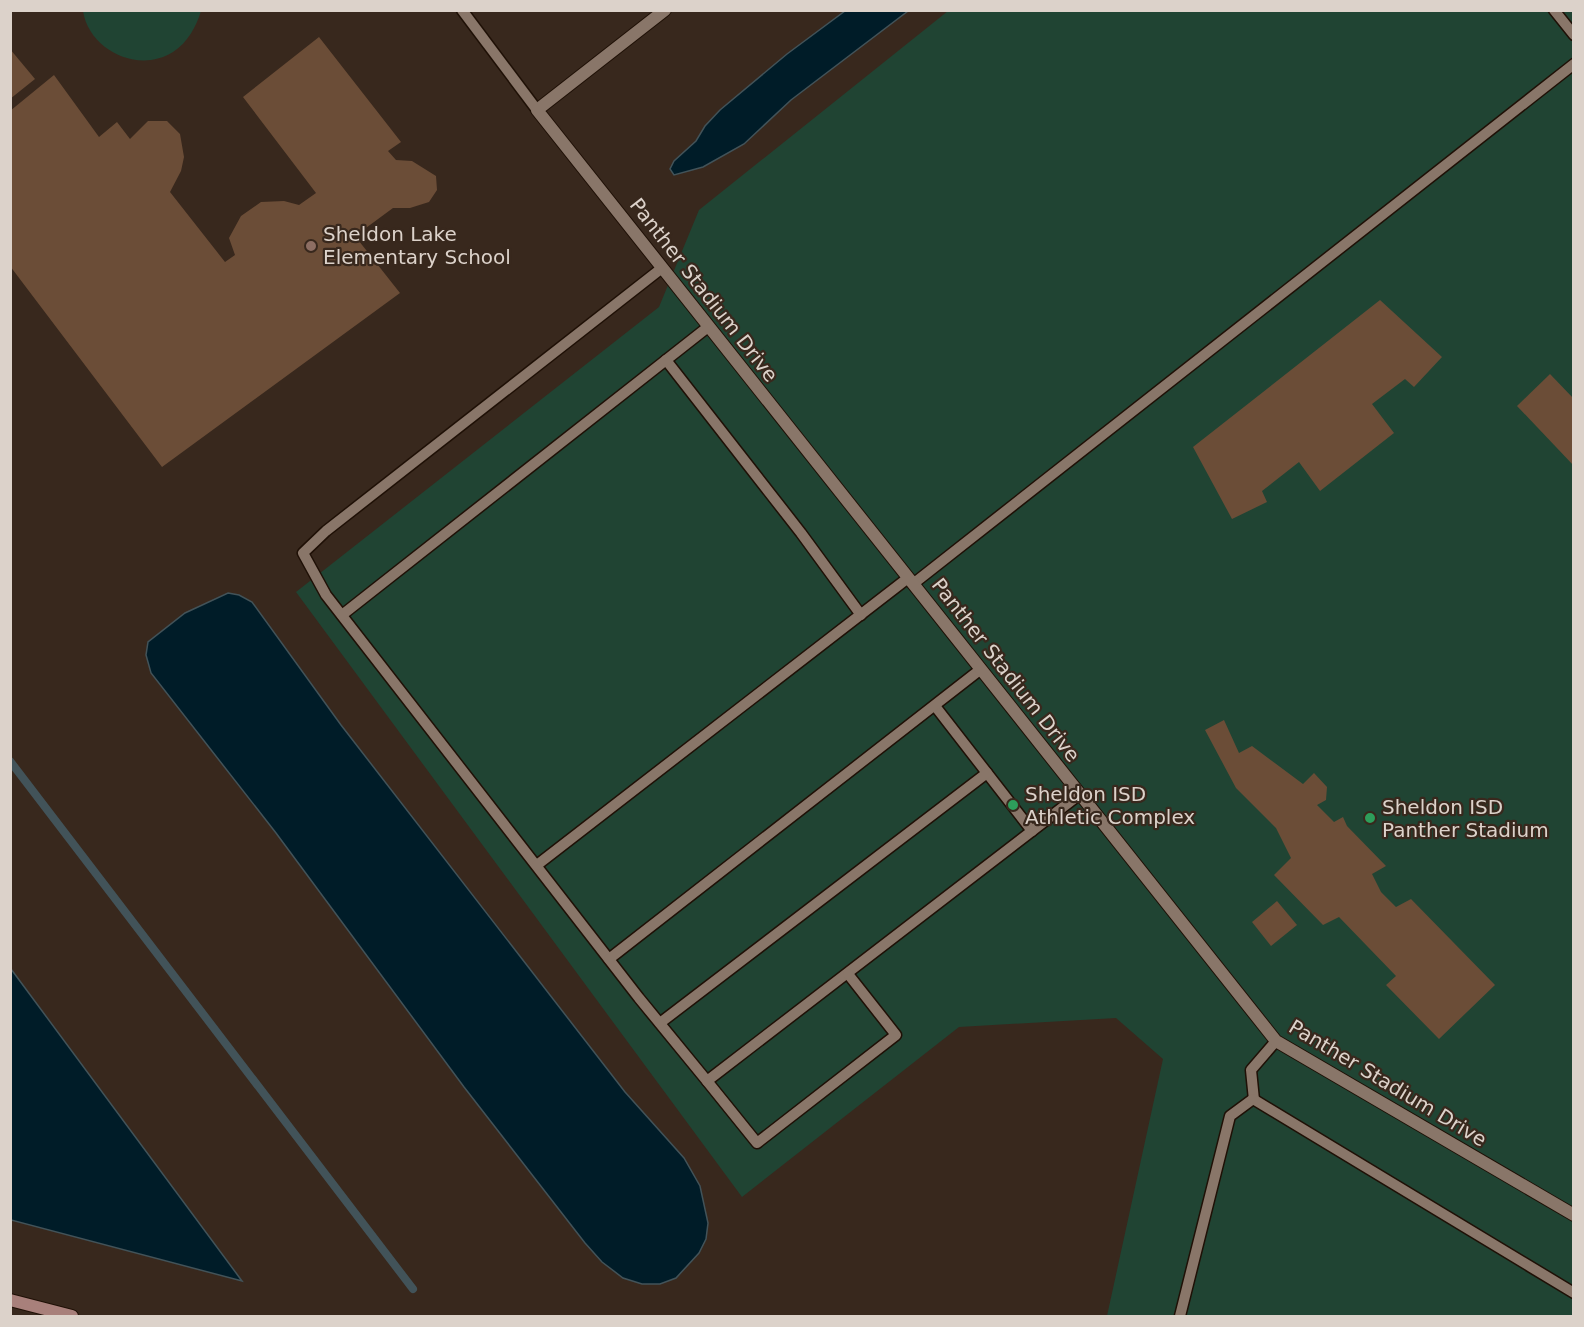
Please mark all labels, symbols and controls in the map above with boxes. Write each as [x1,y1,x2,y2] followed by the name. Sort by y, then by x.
[625,193,783,387] street label: Panther Stadium Drive
[323,222,511,269] place label: Sheldon Lake Elementary School
[304,239,318,253] marker: Sheldon Lake Elementary School
[927,573,1085,767] street label: Panther Stadium Drive
[1025,782,1195,829] place label: Sheldon ISD Athletic Complex
[1382,795,1549,842] place label: Sheldon ISD Panther Stadium
[1006,798,1020,812] marker: Sheldon ISD Athletic Complex
[1363,811,1377,825] marker: Sheldon ISD Panther Stadium
[1285,1014,1491,1152] street label: Panther Stadium Drive

